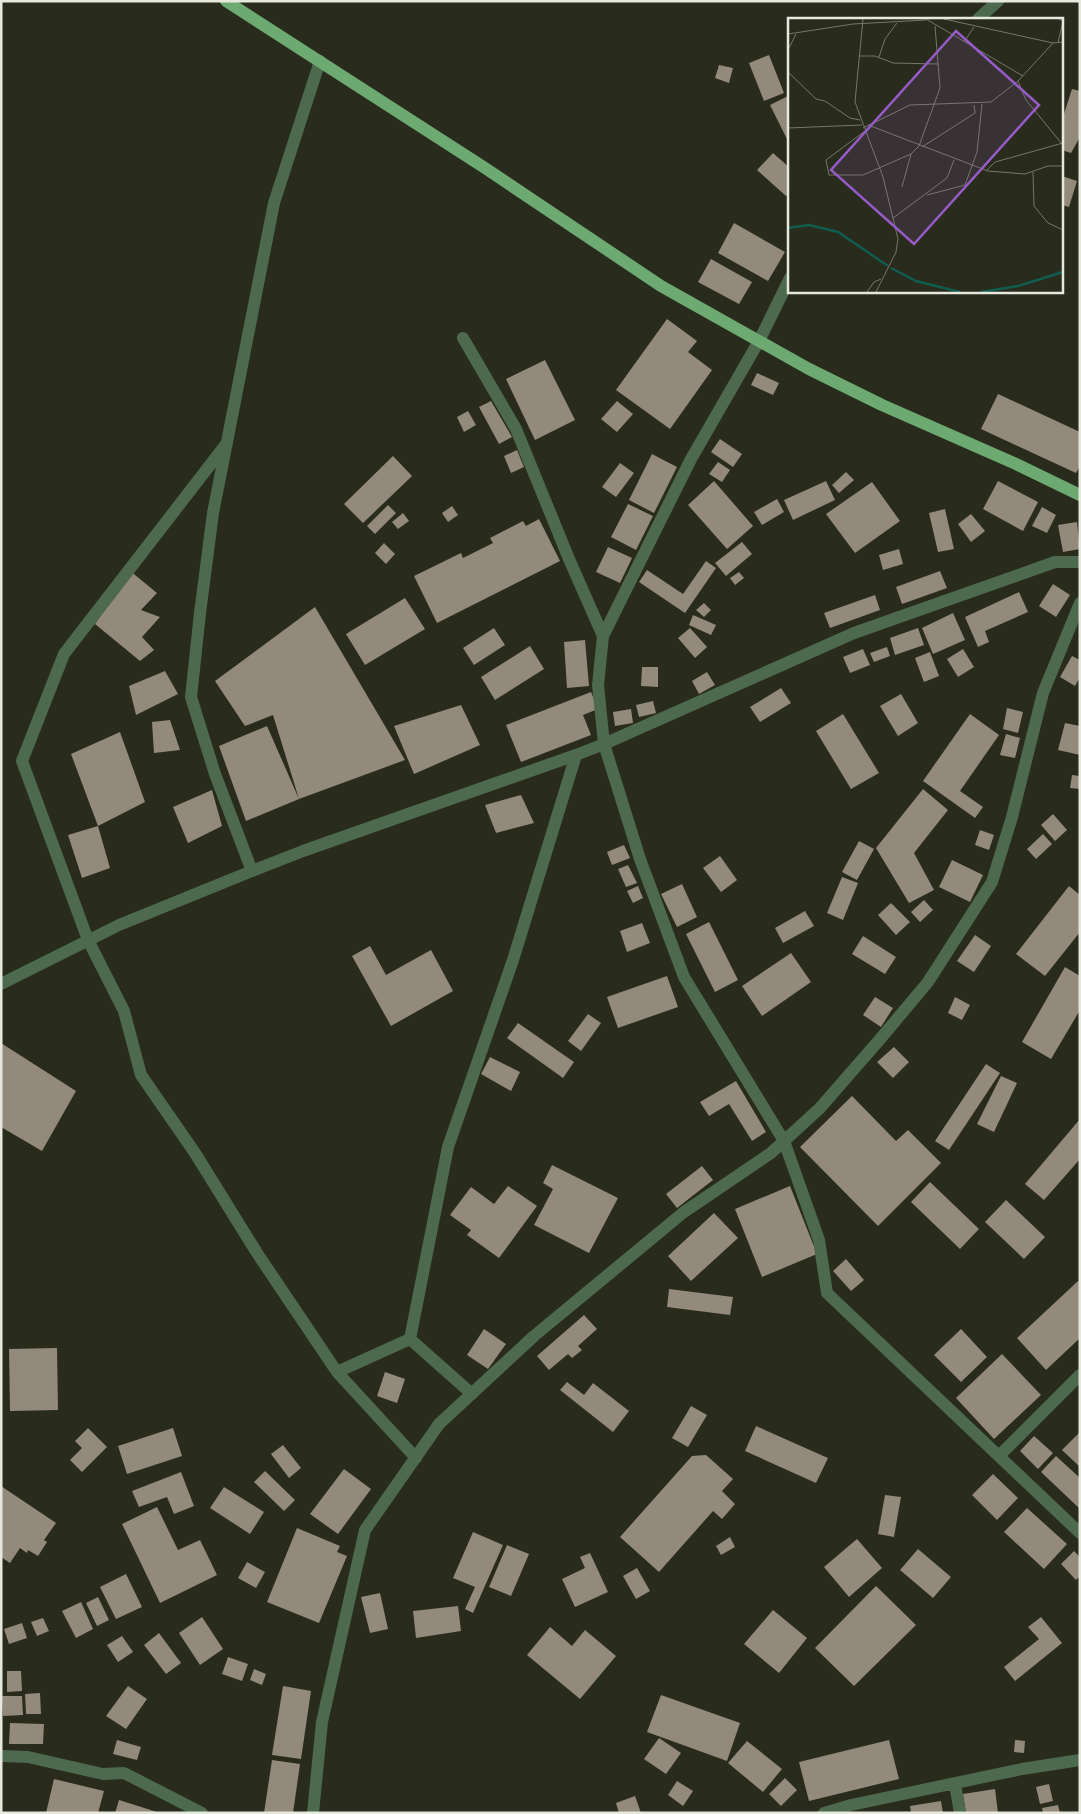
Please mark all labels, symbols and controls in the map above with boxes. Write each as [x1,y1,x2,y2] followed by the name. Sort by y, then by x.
[788,18,1064,292] inset map

